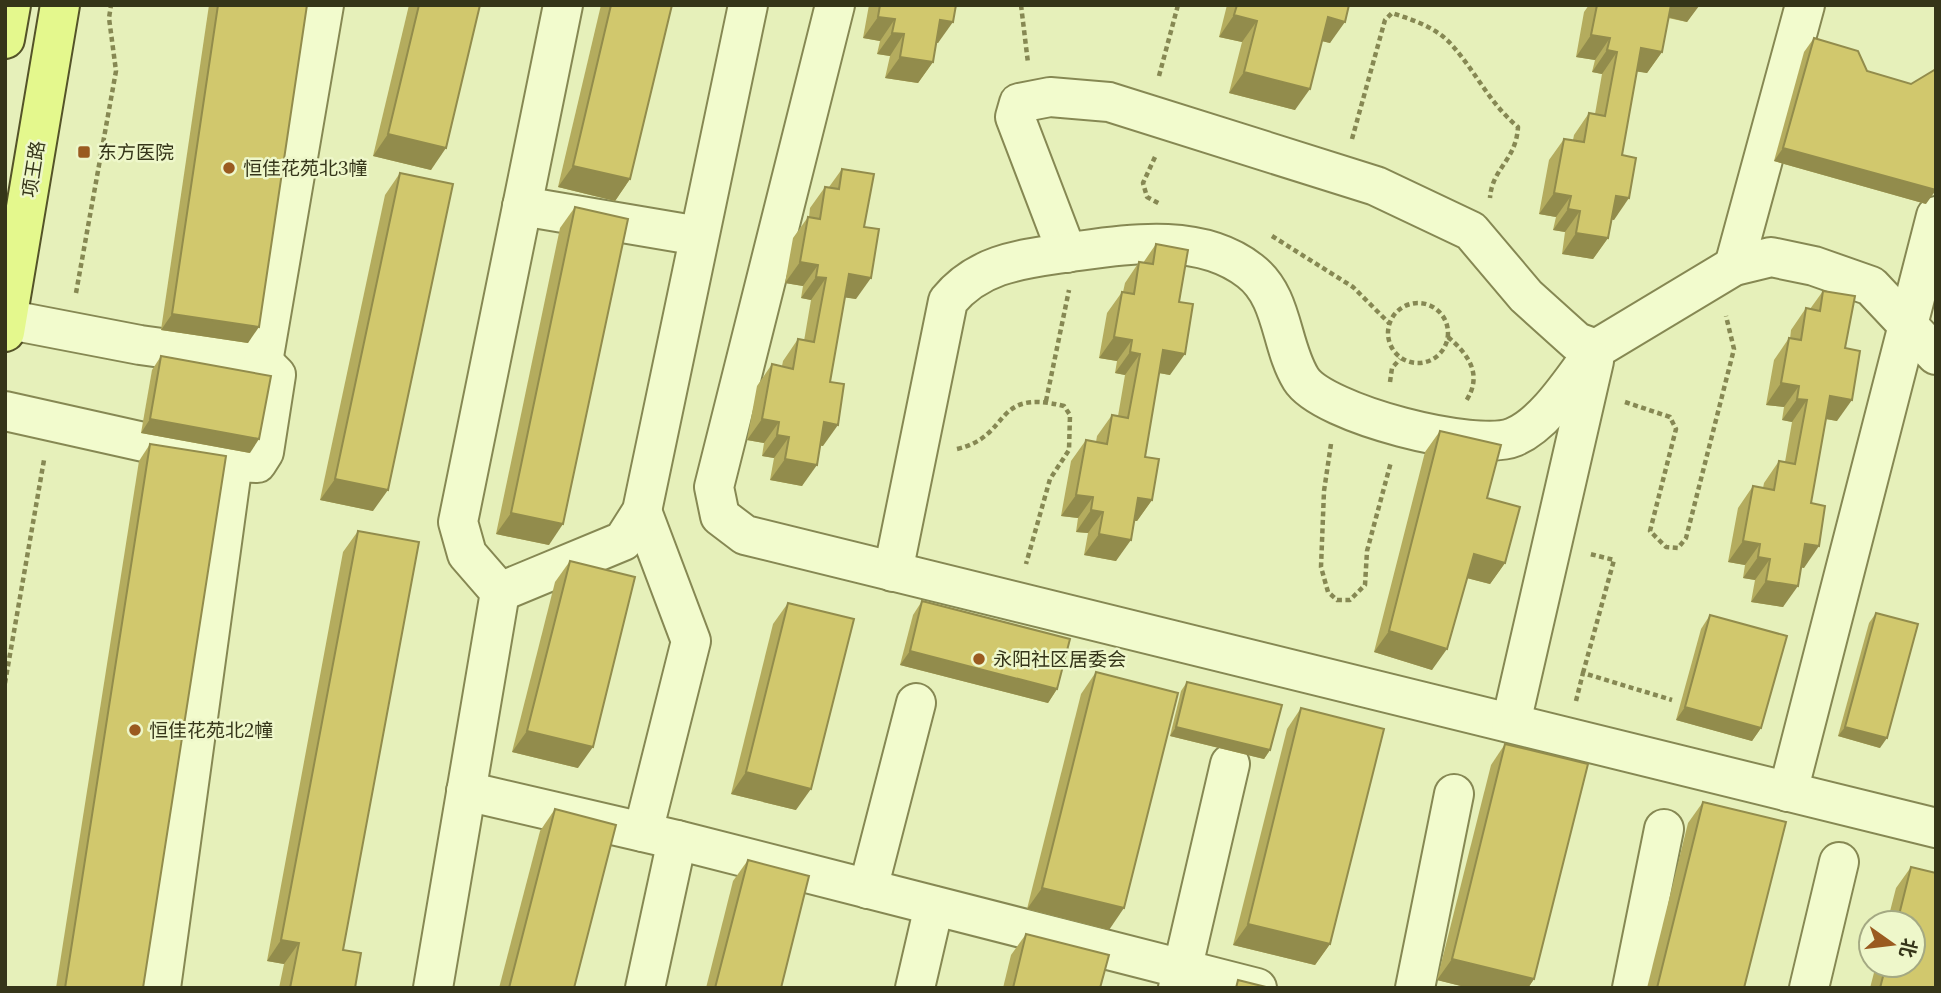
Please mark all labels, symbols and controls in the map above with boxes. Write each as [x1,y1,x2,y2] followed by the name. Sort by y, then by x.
[17,139,49,199] street label: 项王路
[98,140,174,164] place label: 东方医院
[76,144,92,160] marker: 东方医院
[243,156,368,180] place label: 恒佳花苑北3幢
[221,160,237,176] marker: 恒佳花苑北3幢
[993,647,1126,671] place label: 永阳社区居委会
[971,651,987,667] marker: 永阳社区居委会
[149,718,273,742] place label: 恒佳花苑北2幢
[127,722,143,738] marker: 恒佳花苑北2幢
[1857,909,1927,979] north arrow
[1895,936,1922,960] text: 北

